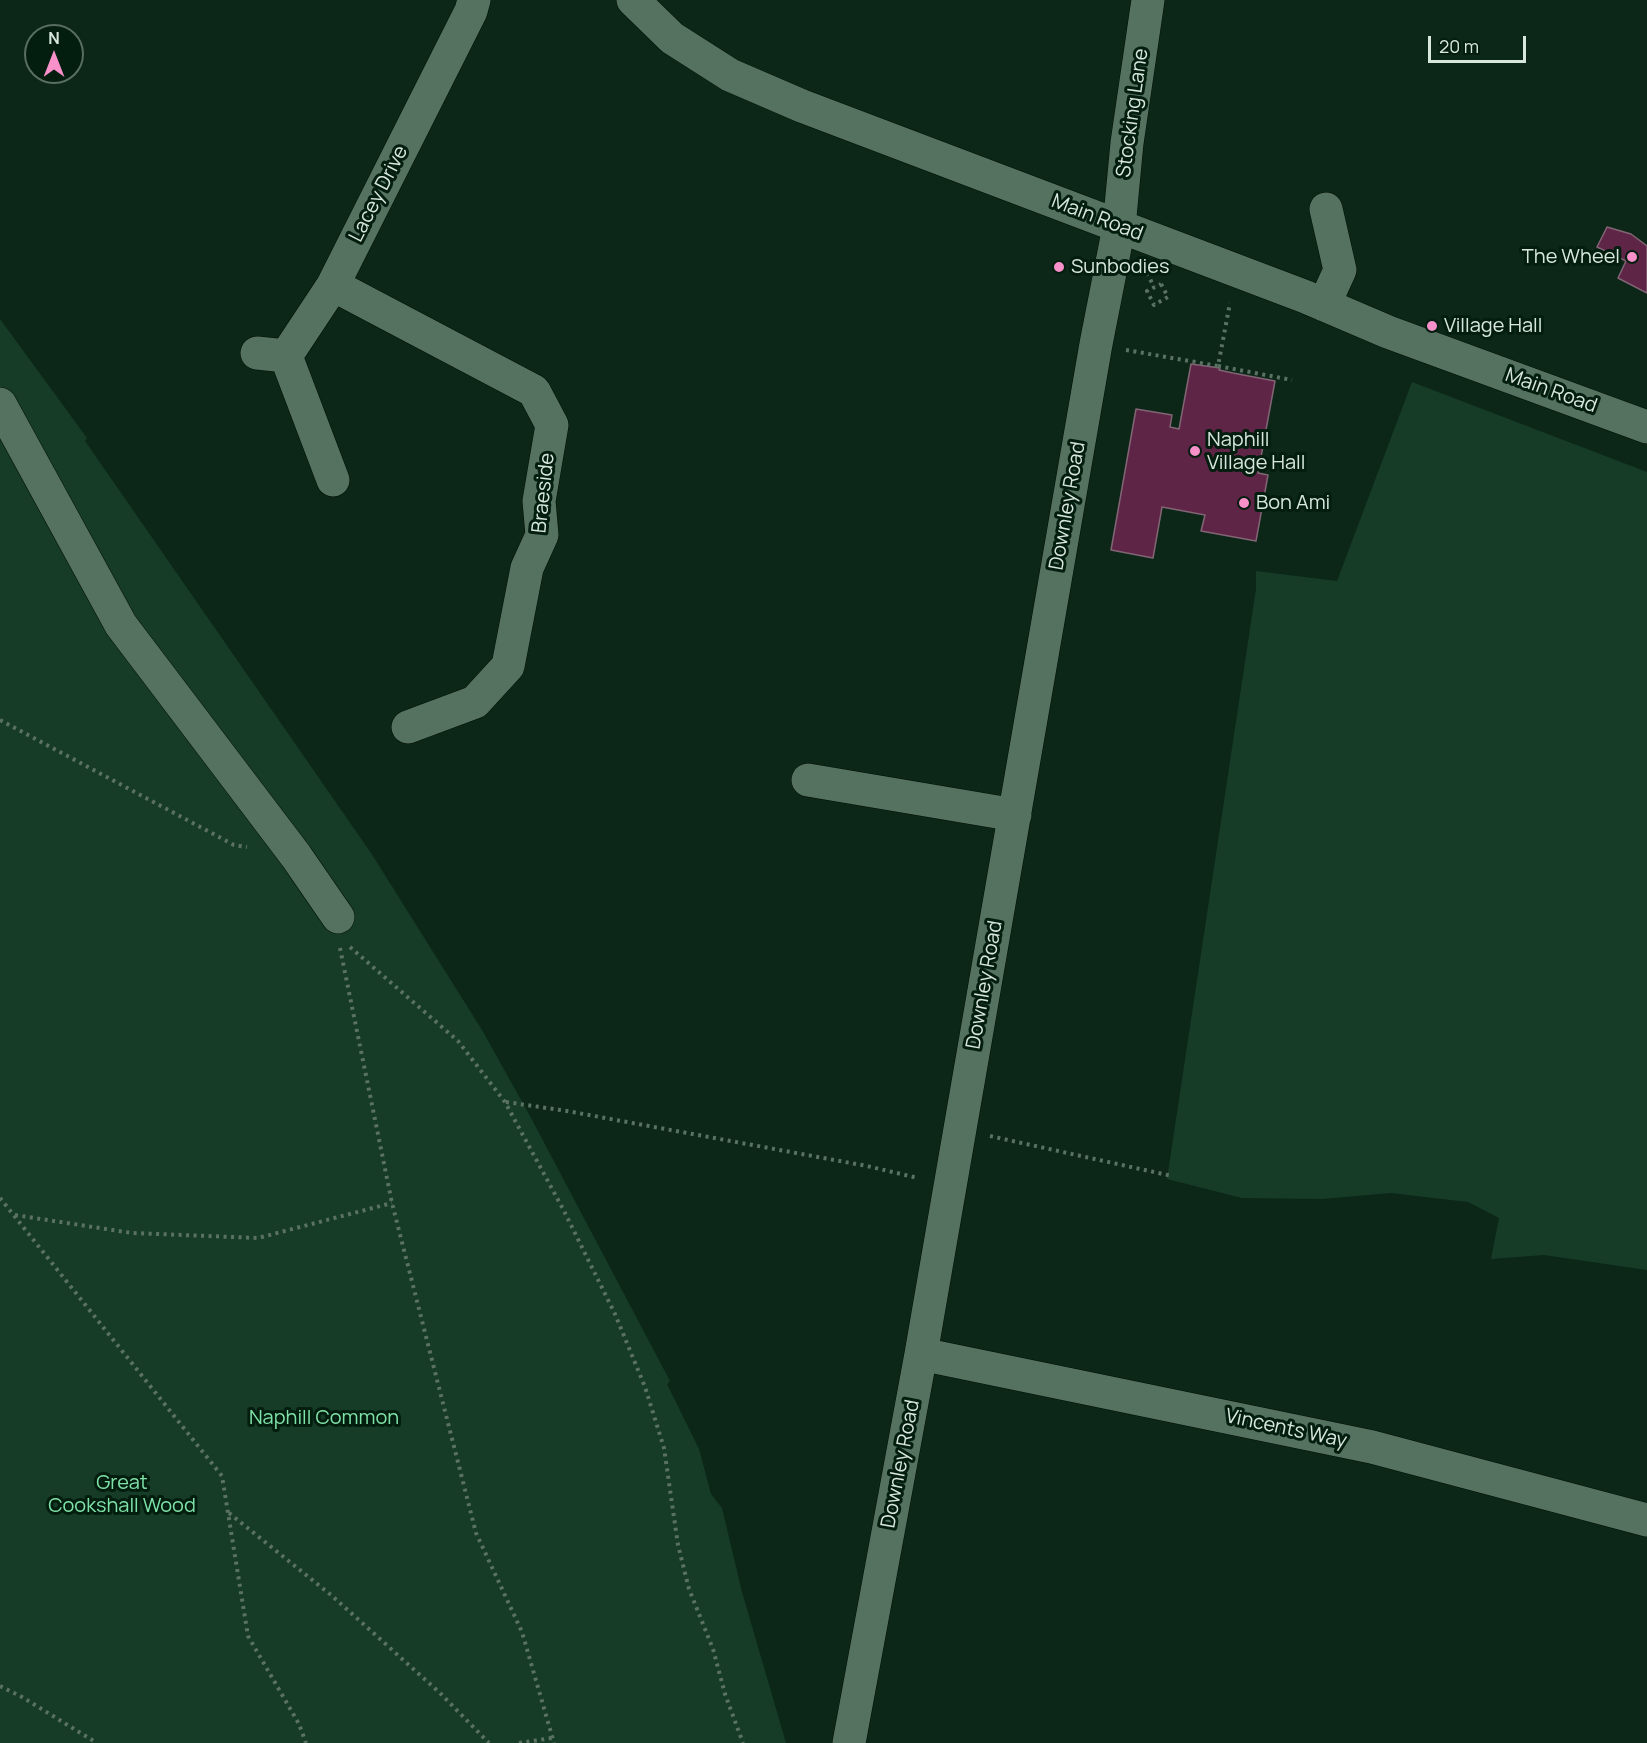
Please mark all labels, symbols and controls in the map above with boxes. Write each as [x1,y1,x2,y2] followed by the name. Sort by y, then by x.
[24,24,84,84] north arrow
[1431,24,1528,62] scale bar
[48,27,60,49] text: N
[1439,34,1479,58] text: 20 m
[1112,47,1154,179] street label: Stocking Lane
[344,142,414,246] street label: Lacey Drive
[1048,190,1146,246] street label: Main Road
[1522,245,1620,269] place label: The Wheel
[1625,250,1639,264] marker: The Wheel
[1071,255,1169,279] place label: Sunbodies
[1052,260,1066,274] marker: Sunbodies
[1444,314,1542,338] place label: Village Hall
[1425,319,1439,333] marker: Village Hall
[1502,363,1600,419] street label: Main Road
[1207,428,1305,475] place label: Naphill Village Hall
[1045,440,1091,572] street label: Downley Road
[1188,444,1202,458] marker: Naphill Village Hall
[528,452,560,534] street label: Braeside
[1256,491,1330,515] place label: Bon Ami
[1237,496,1251,510] marker: Bon Ami
[962,919,1008,1051] street label: Downley Road
[877,1398,925,1530] street label: Downley Road
[1223,1404,1349,1454] street label: Vincents Way
[249,1406,399,1430] park label: Naphill Common
[48,1471,196,1518] park label: Great Cookshall Wood

